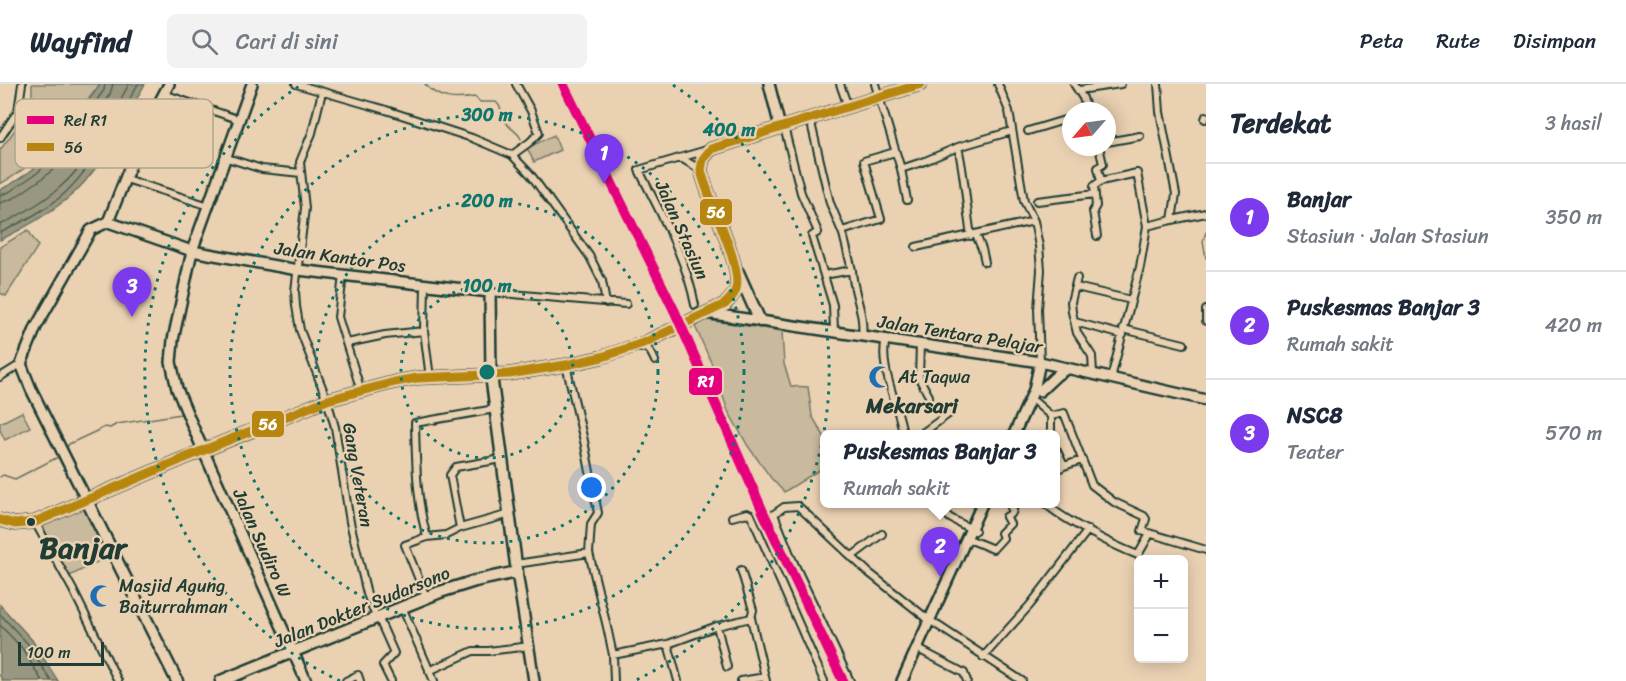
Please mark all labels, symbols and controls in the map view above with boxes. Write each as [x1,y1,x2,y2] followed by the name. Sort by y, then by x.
[167,14,587,68] search box
[30,17,131,66] text: Wayfind
[236,22,338,61] text: Cari di sini
[1360,22,1403,60] text: Peta
[1436,22,1480,60] text: Rute
[1513,22,1596,60] text: Disimpan
[188,25,221,58] icon: search
[15,99,213,168] legend
[460,99,513,131] text: 300 m
[1230,100,1331,146] text: Terdekat
[1062,102,1116,156] north arrow
[64,106,107,135] text: Rel R1
[1545,106,1602,141] text: 3 hasil
[702,114,755,146] text: 400 m
[64,133,83,162] text: 56
[584,135,624,184] pin: 1
[645,174,718,285] street label: Jalan Stasiun
[1287,180,1351,219] text: Banjar
[460,185,513,217] text: 200 m
[699,198,733,226] line badge: 56
[707,198,725,227] text: 56
[1245,200,1254,235] text: 1
[1546,200,1602,235] text: 350 m
[1287,219,1488,254] text: Stasiun · Jalan Stasiun
[271,232,408,282] street label: Jalan Kantor Pos
[112,268,152,317] pin: 3
[463,270,512,302] text: 100 m
[1287,288,1480,327] text: Puskesmas Banjar 3
[874,305,1046,363] street label: Jalan Tentara Pelajar
[1244,308,1255,343] text: 2
[1545,308,1602,343] text: 420 m
[1287,327,1394,362] text: Rumah sakit
[897,361,971,393] place label: At Taqwa
[477,362,497,382] centre of rings
[867,364,893,390] mosque icon: At Taqwa
[688,367,723,396] line badge: R1
[697,367,714,396] text: R1
[865,387,959,425] district label: Mekarsari
[1287,396,1342,435] text: NSC8
[251,410,285,438] line badge: 56
[259,410,277,439] text: 56
[1244,416,1255,451] text: 3
[1545,416,1602,451] text: 570 m
[333,420,383,530] street label: Gang Veteran
[820,430,1060,508] popup
[844,432,1036,471] text: Puskesmas Banjar 3
[1287,435,1343,470] text: Teater
[844,471,951,506] text: Rumah sakit
[577,473,606,502] your location
[223,482,301,604] street label: Jalan Sudiro W
[25,516,37,528] unlabelled marker
[39,521,128,575] district label: Banjar
[920,528,960,577] pin: 2
[1134,555,1188,663] map controls
[1134,555,1188,609] button: +
[268,557,455,657] street label: Jalan Dokter Sudarsono
[119,570,228,623] place label: Masjid Agung Baiturrahman
[88,583,114,609] mosque icon: Masjid Agung Baiturrahman
[1134,609,1188,663] button: −
[27,638,71,667] text: 100 m
[18,639,104,666] scale bar

